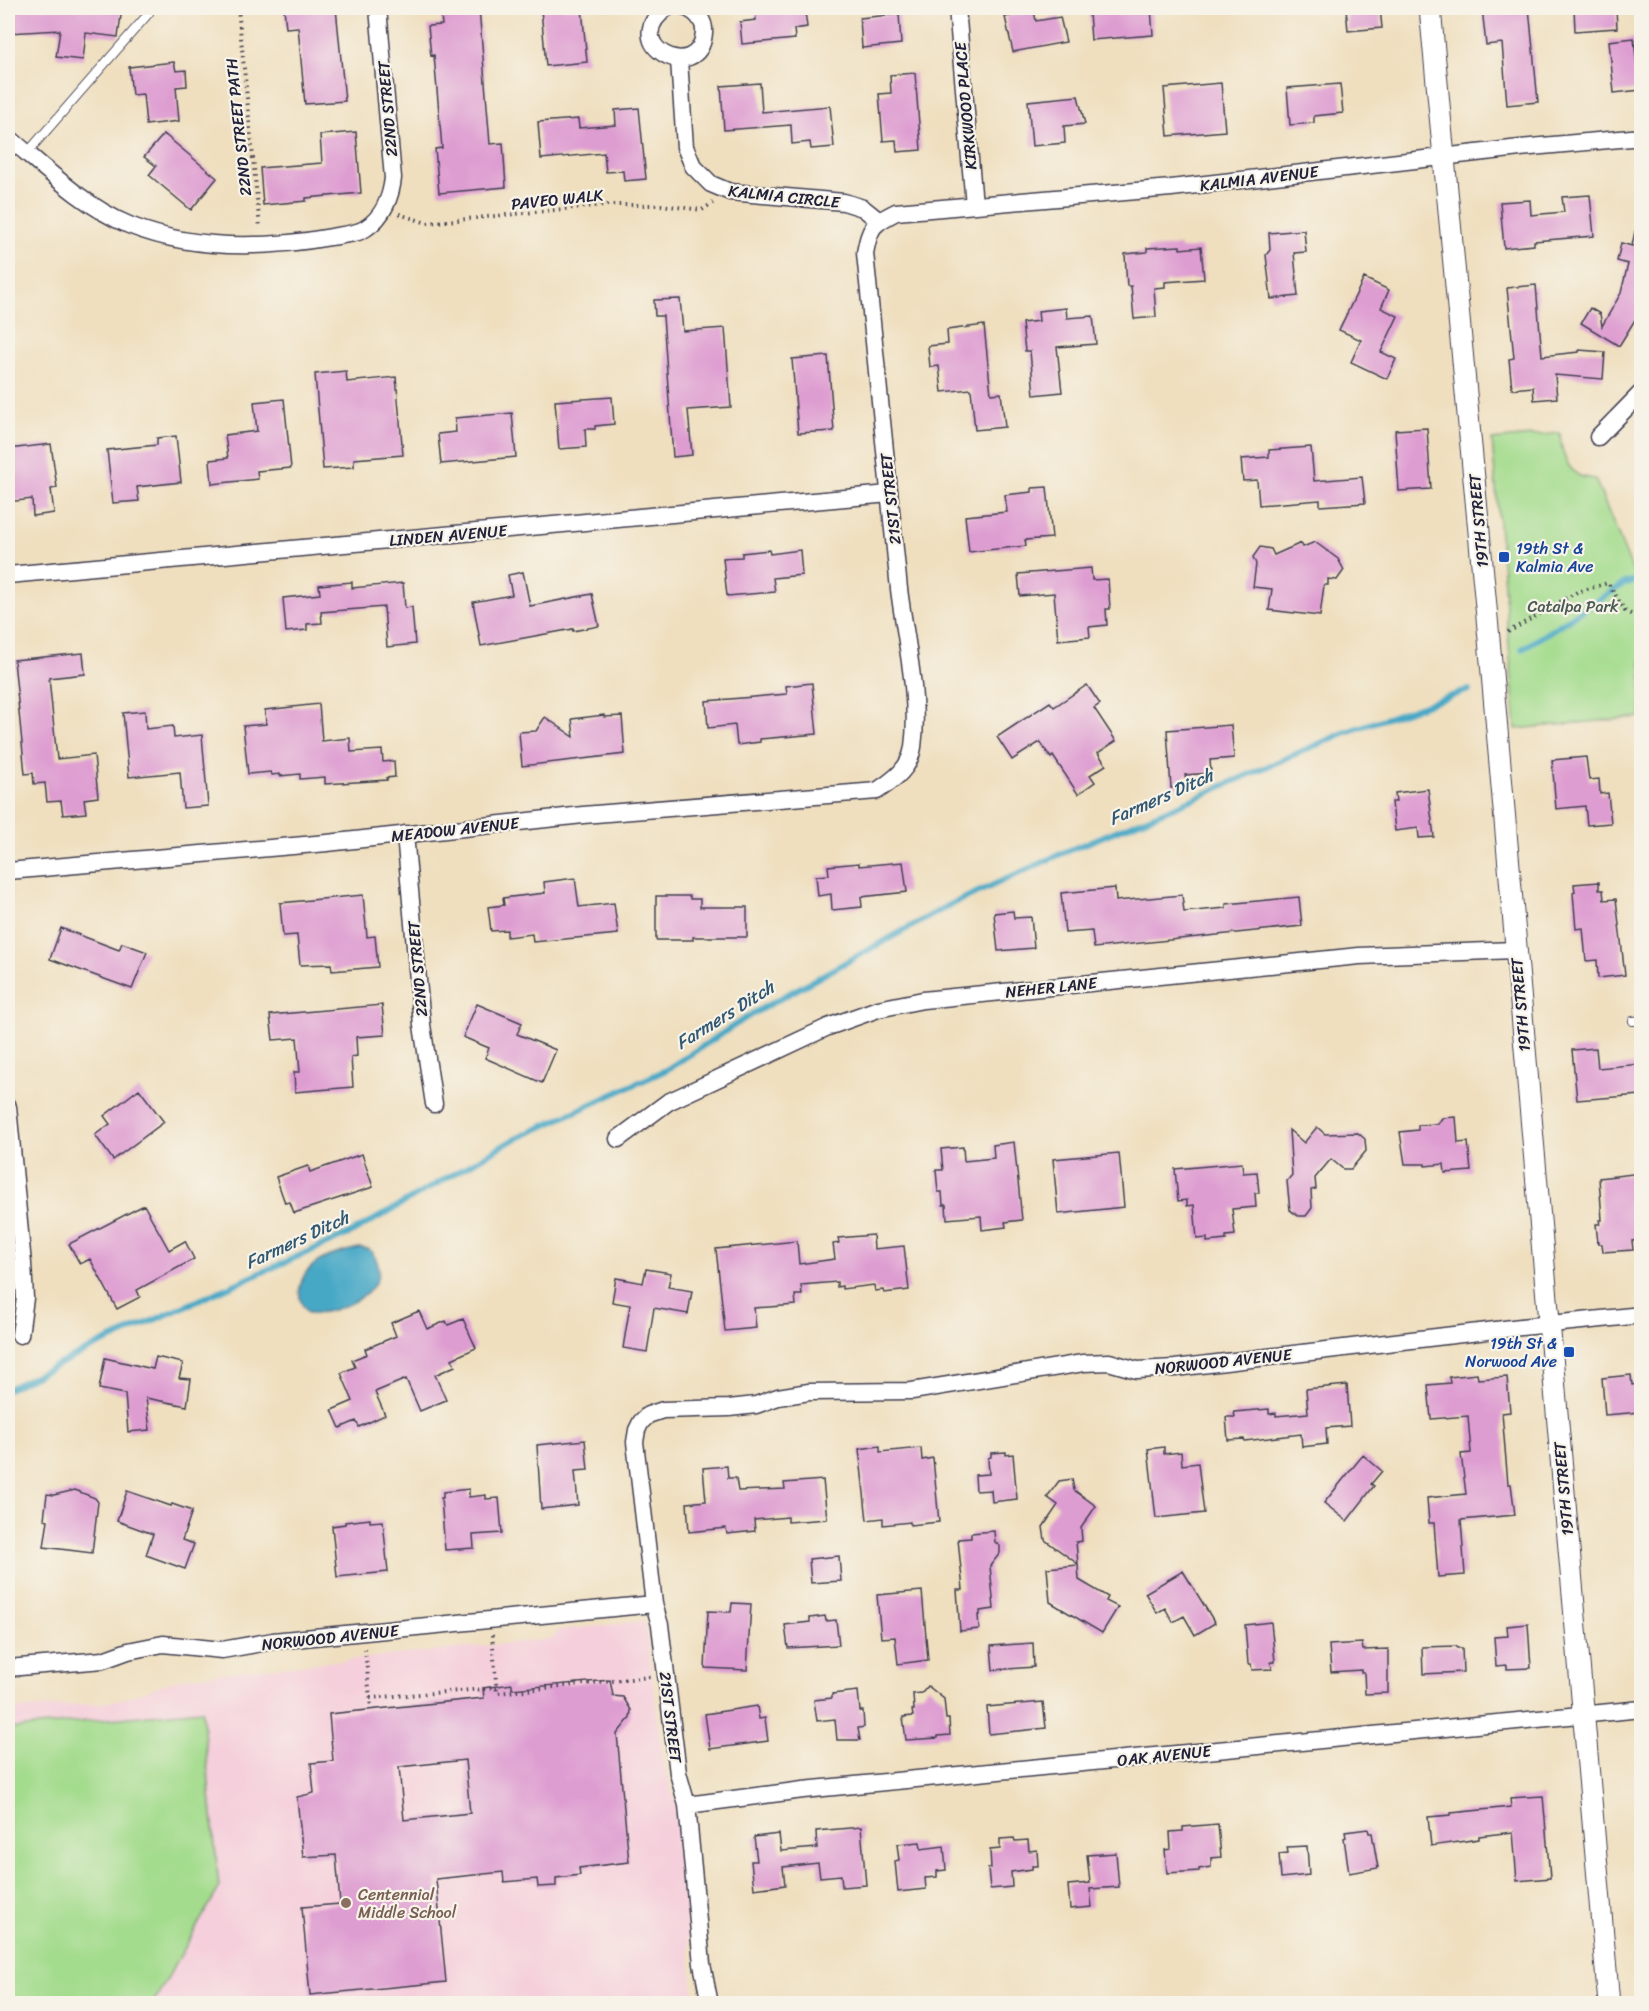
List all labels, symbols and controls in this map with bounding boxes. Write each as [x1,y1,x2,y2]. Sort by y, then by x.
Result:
street label: KIRKWOOD PLACE [945,40,986,171]
street label: 22ND STREET PATH [217,56,260,197]
street label: 22ND STREET [369,59,406,158]
street label: KALMIA AVENUE [1198,157,1321,200]
street label: KALMIA CIRCLE [727,176,842,217]
street label: PAVEO WALK [510,180,606,219]
street label: 21ST STREET [871,451,910,546]
street label: 19TH STREET [1460,472,1497,569]
street label: LINDEN AVENUE [388,516,509,555]
place label: 19th St & Kalmia Ave [1516,534,1593,581]
marker: 19th St & Kalmia Ave [1497,550,1511,564]
park label: Catalpa Park [1527,592,1619,621]
water label: Farmers Ditch [1103,759,1220,834]
street label: MEADOW AVENUE [390,808,522,851]
street label: 22ND STREET [399,919,436,1018]
street label: 19TH STREET [1502,956,1539,1053]
street label: NEHER LANE [1004,968,1099,1007]
water label: Farmers Ditch [669,971,782,1058]
water label: Farmers Ditch [240,1201,356,1278]
place label: 19th St & Norwood Ave [1465,1329,1557,1376]
street label: NORWOOD AVENUE [1153,1340,1294,1383]
marker: 19th St & Norwood Ave [1562,1345,1576,1359]
street label: 19TH STREET [1545,1440,1582,1537]
street label: NORWOOD AVENUE [260,1616,401,1659]
street label: 21ST STREET [651,1670,691,1765]
street label: OAK AVENUE [1116,1736,1213,1775]
place label: Centennial Middle School [358,1880,457,1927]
marker: Centennial Middle School [339,1896,353,1910]

